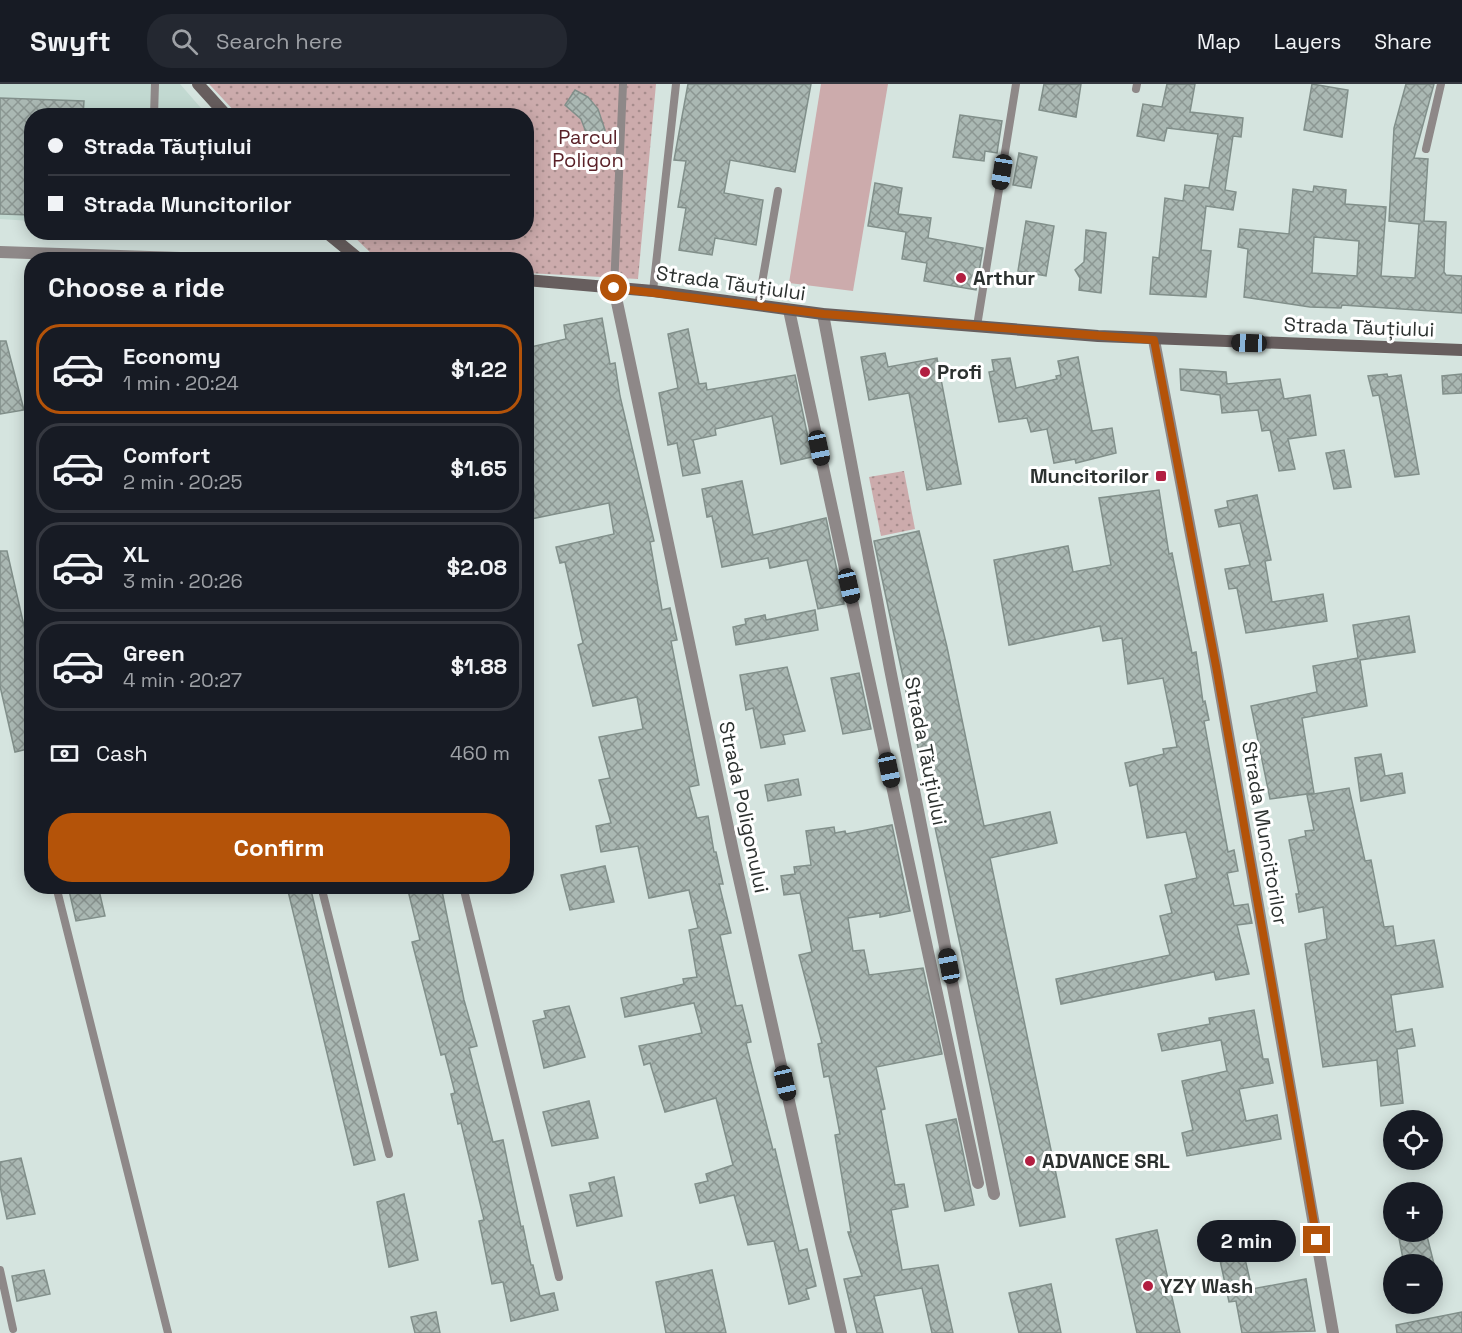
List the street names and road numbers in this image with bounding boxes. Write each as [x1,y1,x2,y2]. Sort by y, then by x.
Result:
street label: Strada Tăuțiului [655,260,807,306]
street label: Strada Tăuțiului [1283,311,1435,343]
street label: Strada Tăuțiului [899,675,953,827]
street label: Strada Poligonului [713,719,775,895]
street label: Strada Muncitorilor [1236,739,1294,927]

